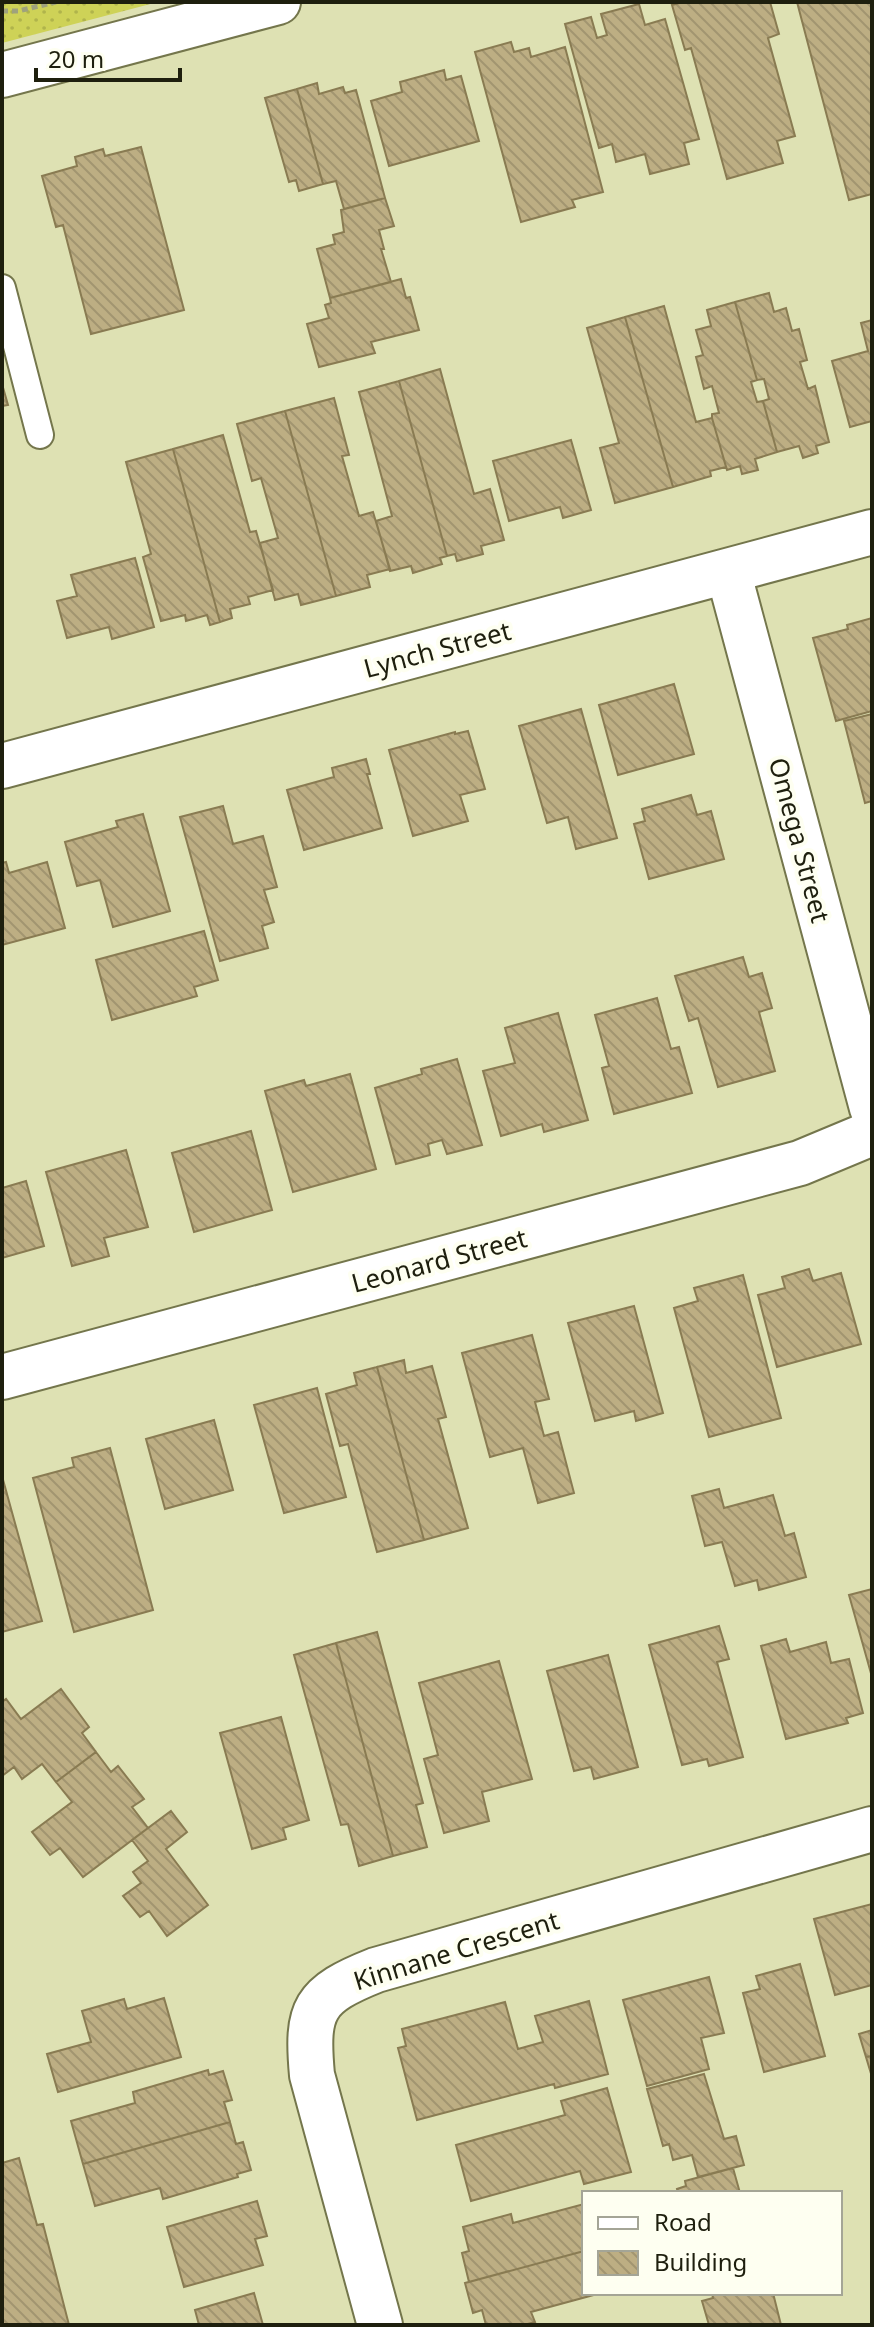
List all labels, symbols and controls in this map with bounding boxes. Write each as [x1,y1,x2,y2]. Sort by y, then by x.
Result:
scale bar [36,32,180,82]
text: 20 m [48,42,104,75]
street label: Lynch Street [359,612,515,686]
street label: Omega Street [761,754,839,926]
street label: Leonard Street [347,1219,531,1301]
street label: Kinnane Crescent [349,1902,563,1998]
legend [582,2191,842,2295]
text: Road [654,2205,712,2238]
text: Building [654,2245,747,2278]

